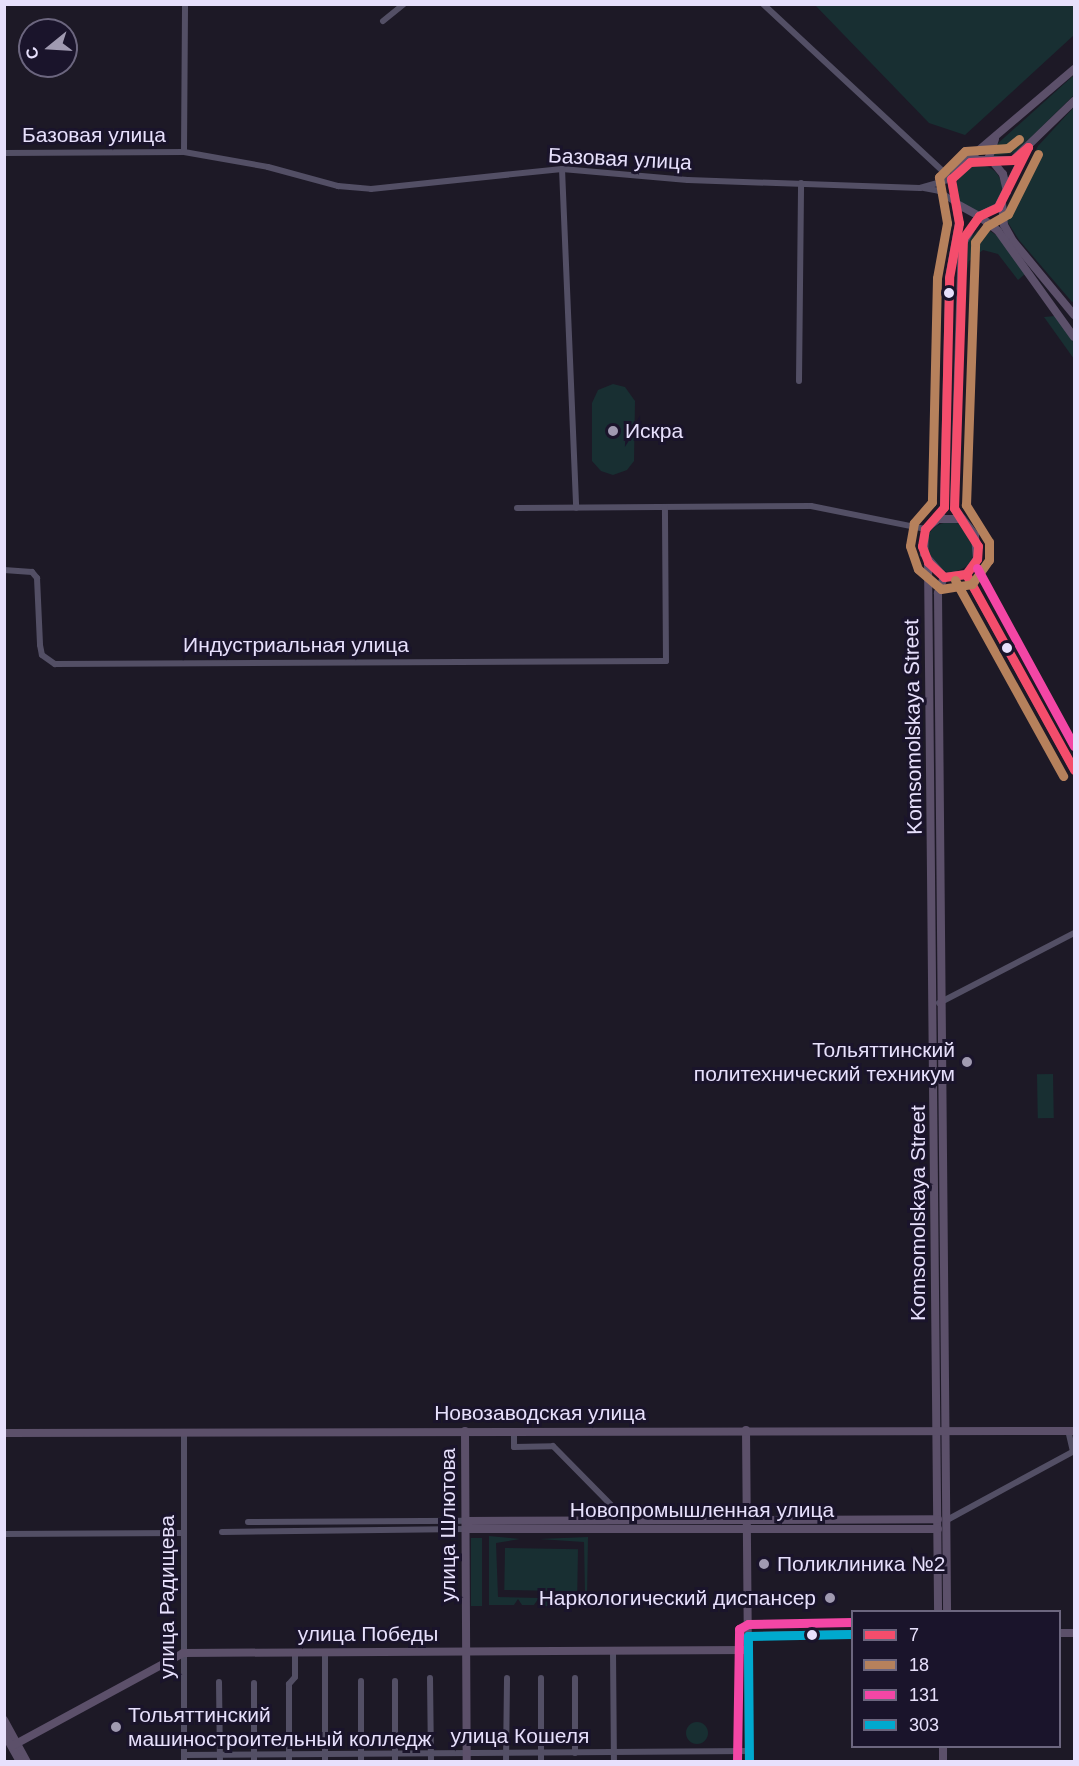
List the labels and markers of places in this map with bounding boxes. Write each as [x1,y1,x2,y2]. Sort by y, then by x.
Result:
unlabelled marker [943,287,955,299]
place label: Искра [625,418,683,444]
marker: Искра [606,424,620,438]
unlabelled marker [1001,642,1013,654]
place label: Тольяттинский политехнический техникум [694,1037,955,1087]
marker: Тольяттинский политехнический техникум [960,1055,974,1069]
place label: Поликлиника №2 [777,1551,945,1577]
marker: Поликлиника №2 [755,1555,773,1573]
place label: Наркологический диспансер [539,1585,816,1611]
marker: Наркологический диспансер [821,1589,839,1607]
unlabelled marker [806,1629,818,1641]
place label: Тольяттинский машиностроительный колледж [128,1702,432,1752]
marker: Тольяттинский машиностроительный колледж [109,1720,123,1734]

